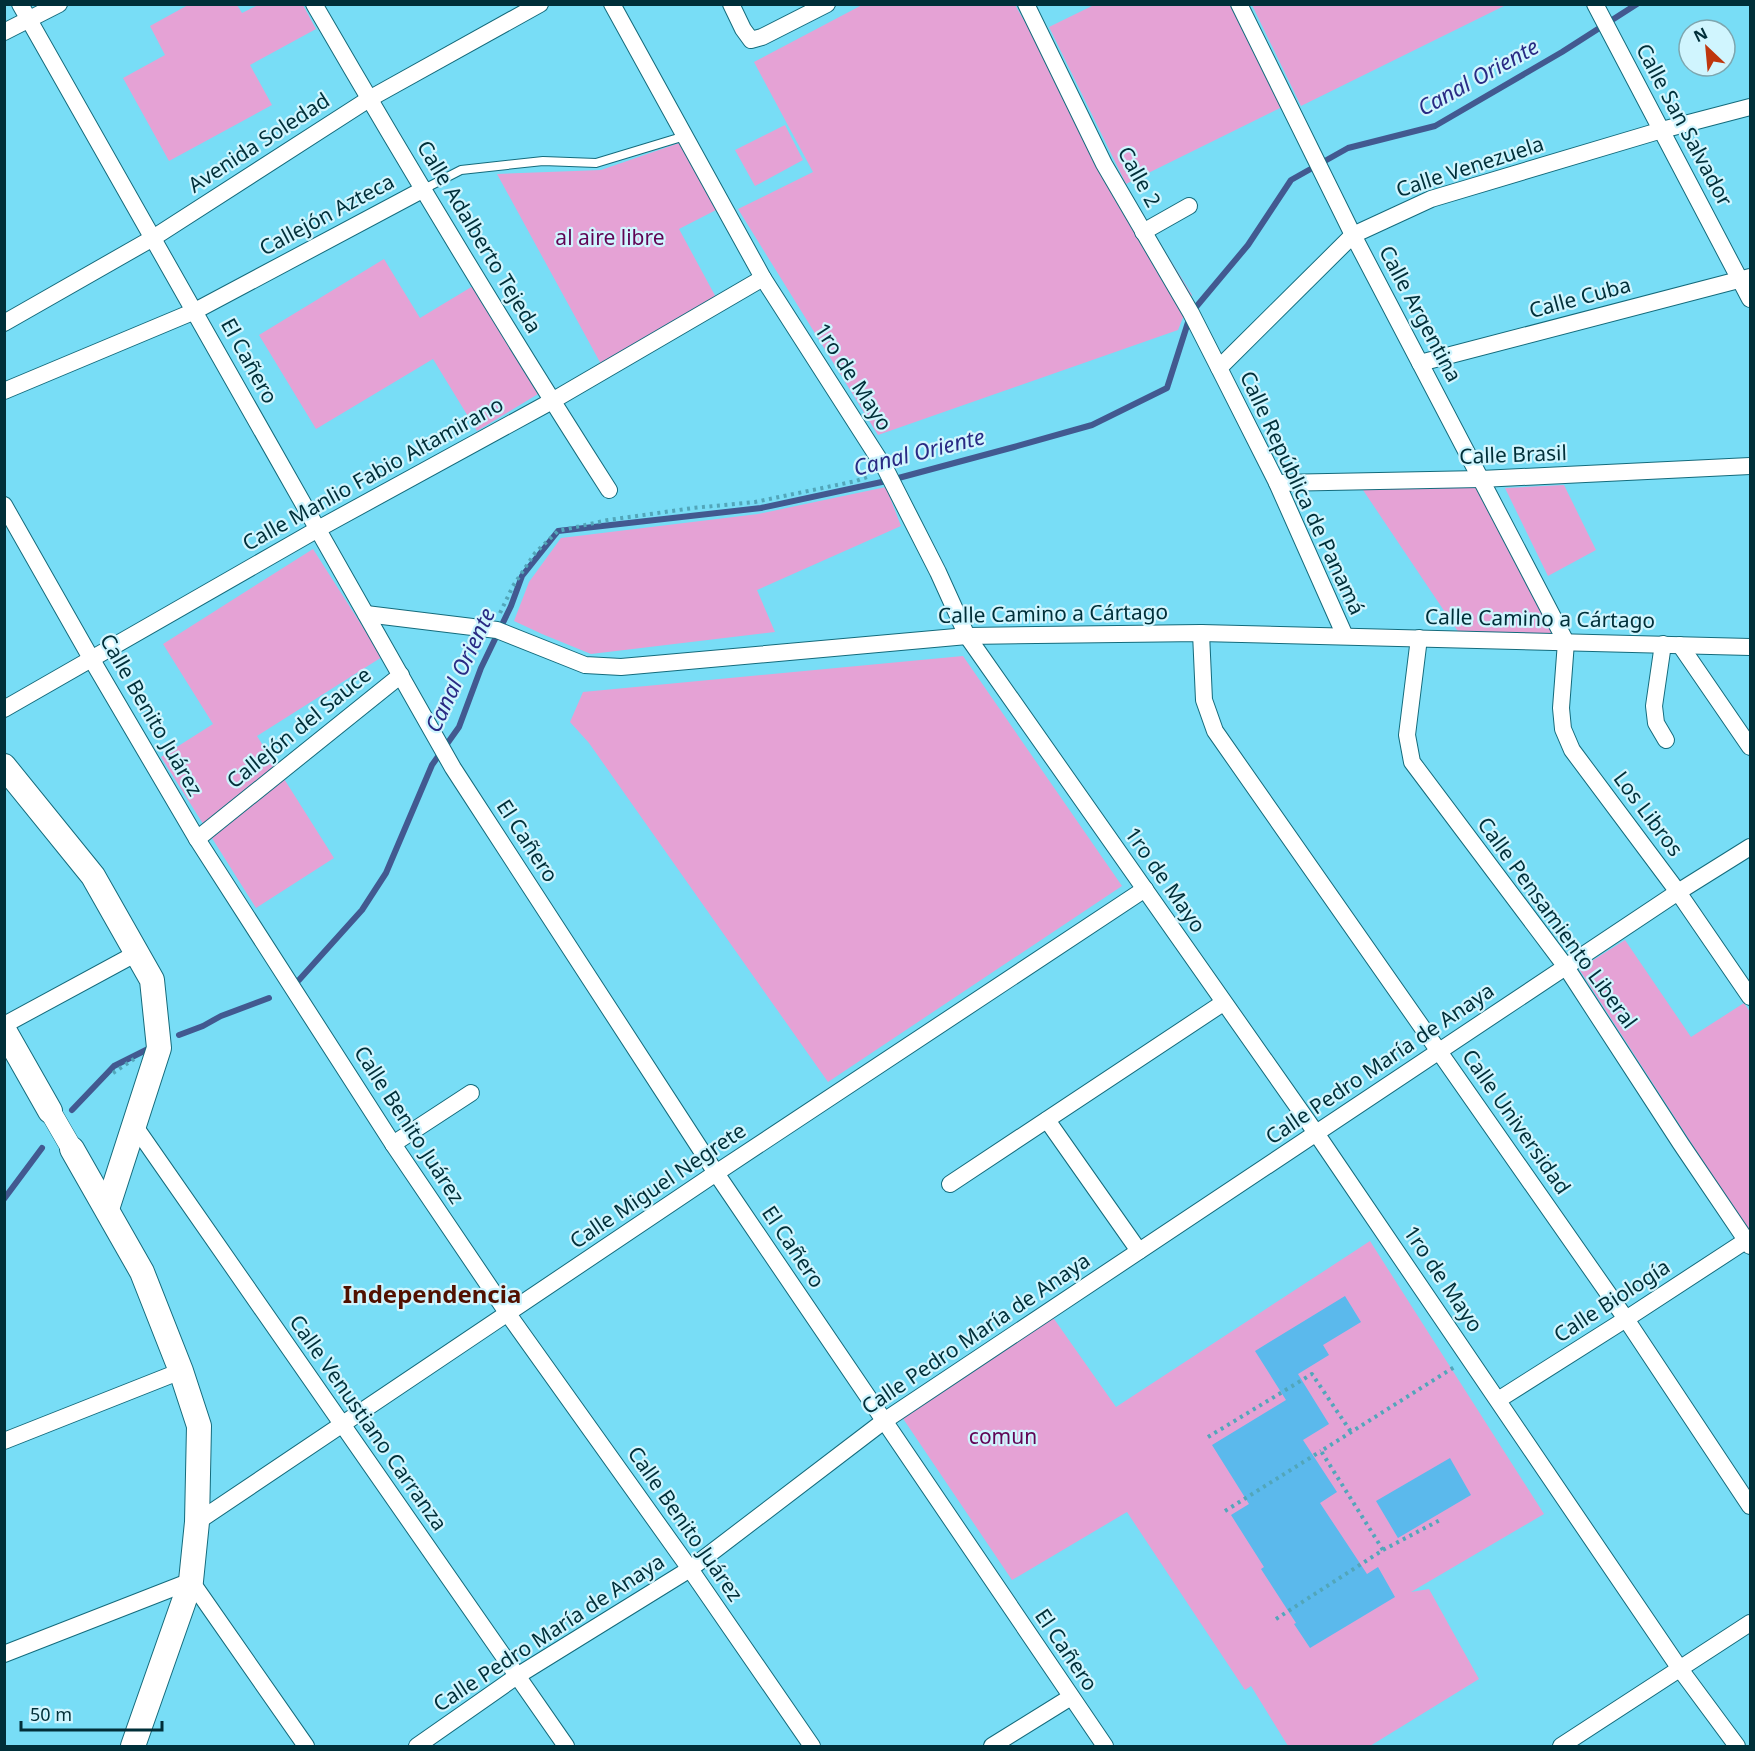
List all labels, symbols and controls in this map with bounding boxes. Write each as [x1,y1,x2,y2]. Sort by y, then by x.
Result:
north arrow [1677,18,1737,78]
text: N [1690,22,1711,47]
water label: Canal Oriente [1411,30,1544,122]
street label: Calle San Salvador [1630,38,1740,211]
street label: Avenida Soledad [182,86,335,198]
street label: Calle Venezuela [1392,129,1547,203]
street label: Calle Adalberto Tejeda [411,135,548,338]
street label: Calle 2 [1112,141,1168,212]
street label: Callejón Azteca [254,167,399,261]
park label: al aire libre [555,223,665,251]
street label: Calle Argentina [1373,240,1469,387]
street label: Calle Cuba [1526,270,1634,324]
street label: El Cañero [215,313,285,408]
street label: 1ro de Mayo [809,317,899,436]
street label: Calle República de Panamá [1234,366,1372,619]
street label: Calle Manlio Fabio Altamirano [237,390,508,557]
water label: Canal Oriente [850,420,988,482]
street label: Calle Brasil [1459,438,1567,470]
street label: Calle Camino a Cártago [938,597,1168,629]
water label: Canal Oriente [417,602,501,737]
street label: Calle Camino a Cártago [1425,602,1655,634]
street label: Calle Benito Juárez [94,628,210,801]
street label: Callejón del Sauce [220,660,376,794]
street label: Los Libros [1608,765,1690,862]
street label: El Cañero [491,794,565,887]
street label: Calle Pensamiento Liberal [1472,811,1644,1034]
street label: 1ro de Mayo [1119,821,1213,938]
street label: Calle Pedro María de Anaya [1260,976,1499,1150]
street label: Calle Benito Juárez [348,1040,472,1209]
street label: Calle Universidad [1456,1043,1577,1200]
street label: Calle Miguel Negrete [564,1116,751,1255]
street label: El Cañero [756,1200,832,1293]
street label: 1ro de Mayo [1398,1220,1490,1337]
street label: Calle Pedro María de Anaya [856,1246,1095,1420]
street label: Calle Biología [1548,1252,1675,1348]
district label: Independencia [343,1277,521,1310]
street label: Calle Venustiano Carranza [283,1309,454,1536]
park label: comun [969,1422,1037,1450]
street label: Calle Benito Juárez [622,1440,750,1607]
street label: Calle Pedro María de Anaya [428,1547,669,1717]
street label: El Cañero [1029,1603,1105,1696]
scale bar [21,1694,162,1732]
text: 50 m [30,1702,72,1726]

